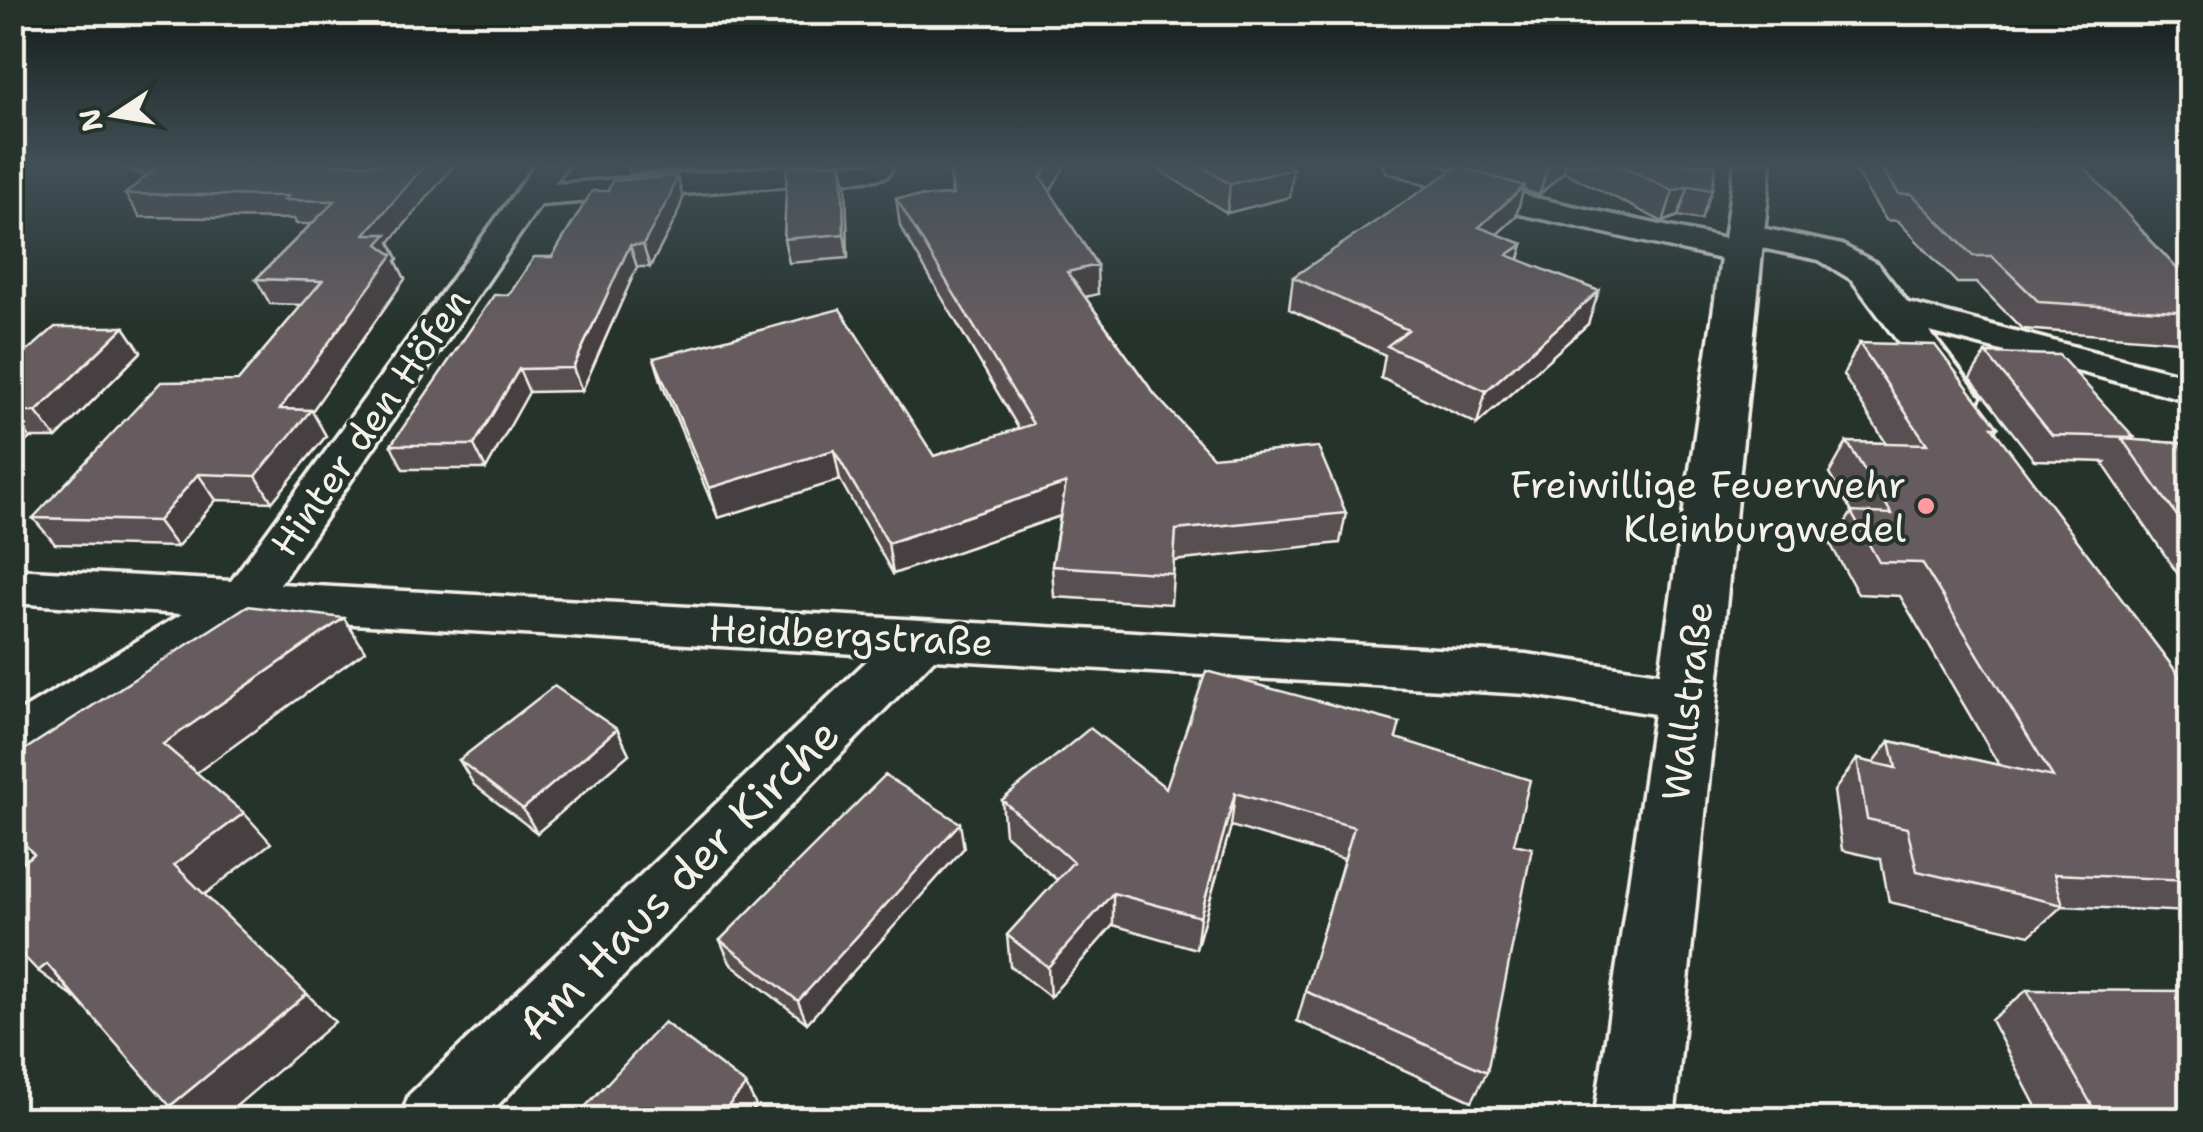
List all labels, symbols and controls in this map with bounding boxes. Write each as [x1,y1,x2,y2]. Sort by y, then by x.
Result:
north arrow [65,65,165,165]
text: N [70,105,111,135]
street label: Hinter den Höfen [258,278,482,566]
place label: Freiwillige Feuerwehr Kleinburgwedel [1510,459,1907,554]
marker: Freiwillige Feuerwehr Kleinburgwedel [1915,495,1937,517]
street label: Wallstraße [1649,598,1725,804]
street label: Heidbergstraße [708,602,994,668]
street label: Am Haus der Kirche [504,705,852,1053]

